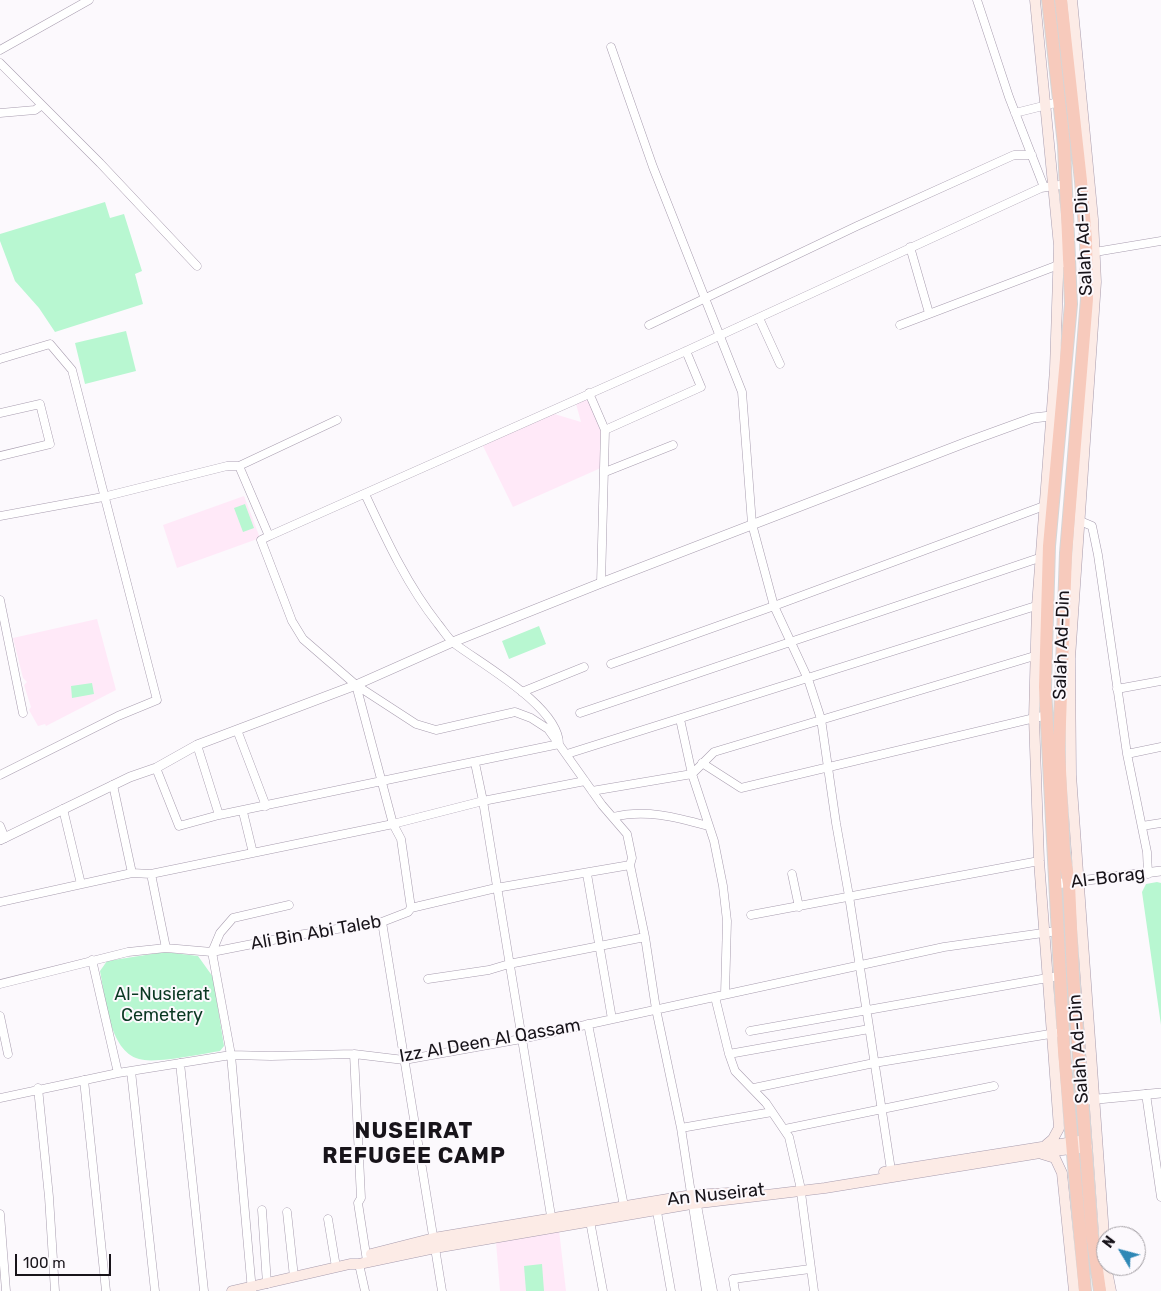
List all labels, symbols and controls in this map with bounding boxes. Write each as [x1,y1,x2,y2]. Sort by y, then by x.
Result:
street label: Salah Ad-Din [1070,186,1098,296]
street label: Salah Ad-Din [1049,590,1075,700]
street label: Al-Borag [1070,863,1146,893]
street label: Ali Bin Abi Taleb [249,911,383,955]
park label: Al-Nusierat Cemetery [114,984,210,1026]
street label: Salah Ad-Din [1064,994,1094,1104]
street label: Izz Al Deen Al Qassam [398,1014,582,1068]
district label: NUSEIRAT REFUGEE CAMP [321,1119,507,1170]
street label: An Nuseirat [666,1179,766,1211]
north arrow [1096,1226,1146,1276]
text: N [1100,1233,1119,1251]
scale bar [18,1244,114,1276]
text: 100 m [23,1254,65,1272]

